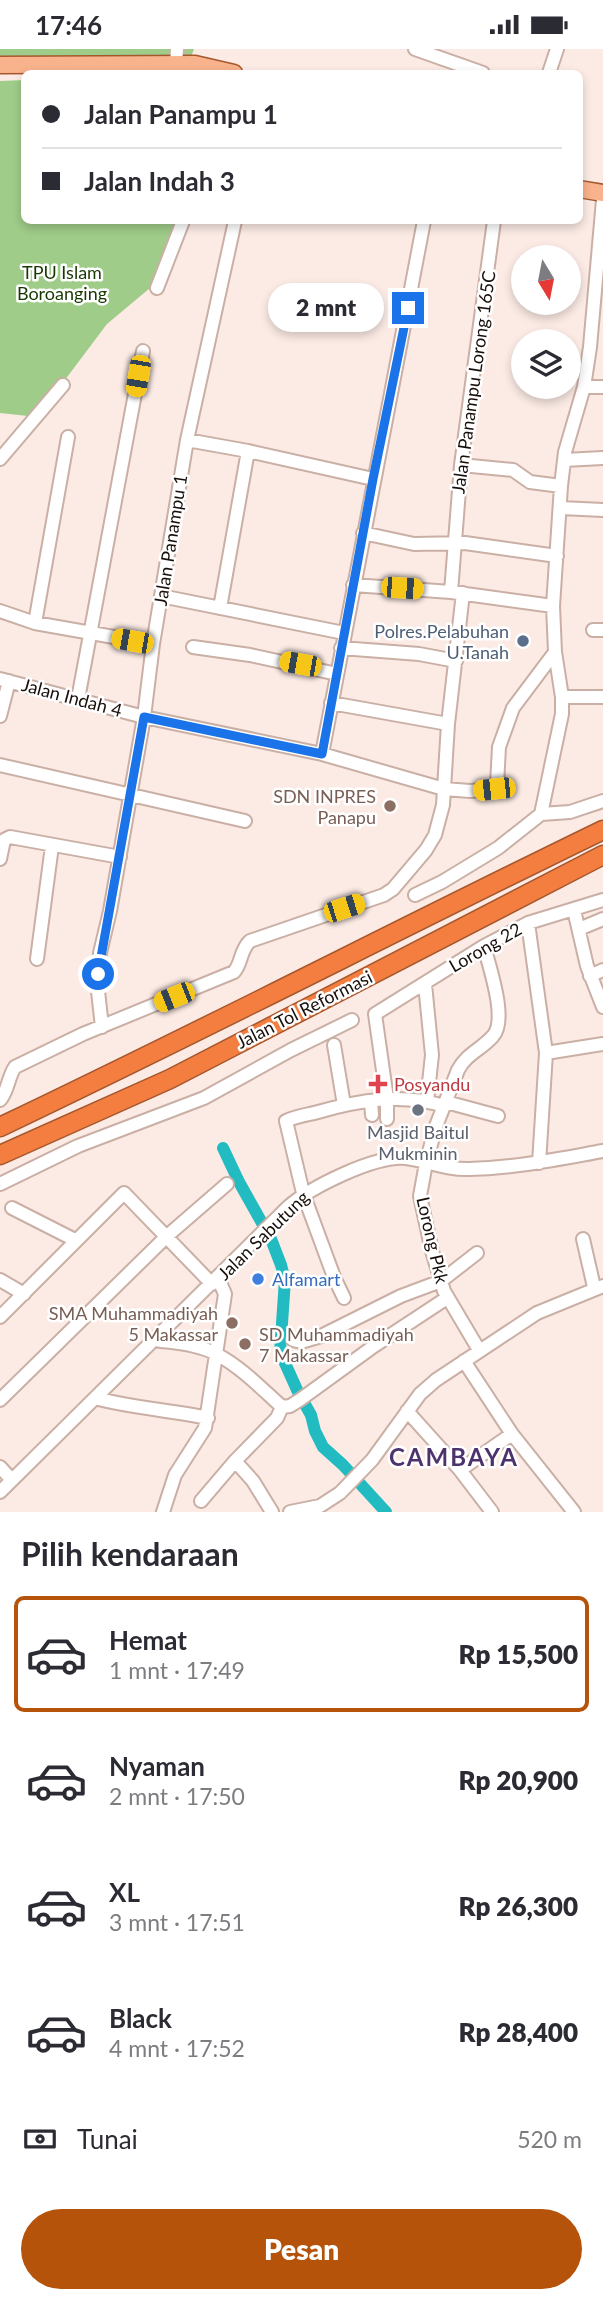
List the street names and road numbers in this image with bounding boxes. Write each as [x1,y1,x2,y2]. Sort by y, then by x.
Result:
street label: Jalan Panampu Lorong 165C [446,269,500,495]
street label: Jalan Panampu 1 [149,473,191,607]
street label: Jalan Indah 4 [19,673,125,721]
street label: Lorong 22 [445,917,525,977]
street label: Jalan Tol Reformasi [232,965,376,1053]
street label: Jalan Sabutung [213,1186,313,1284]
street label: Lorong Pkk [412,1195,454,1286]

